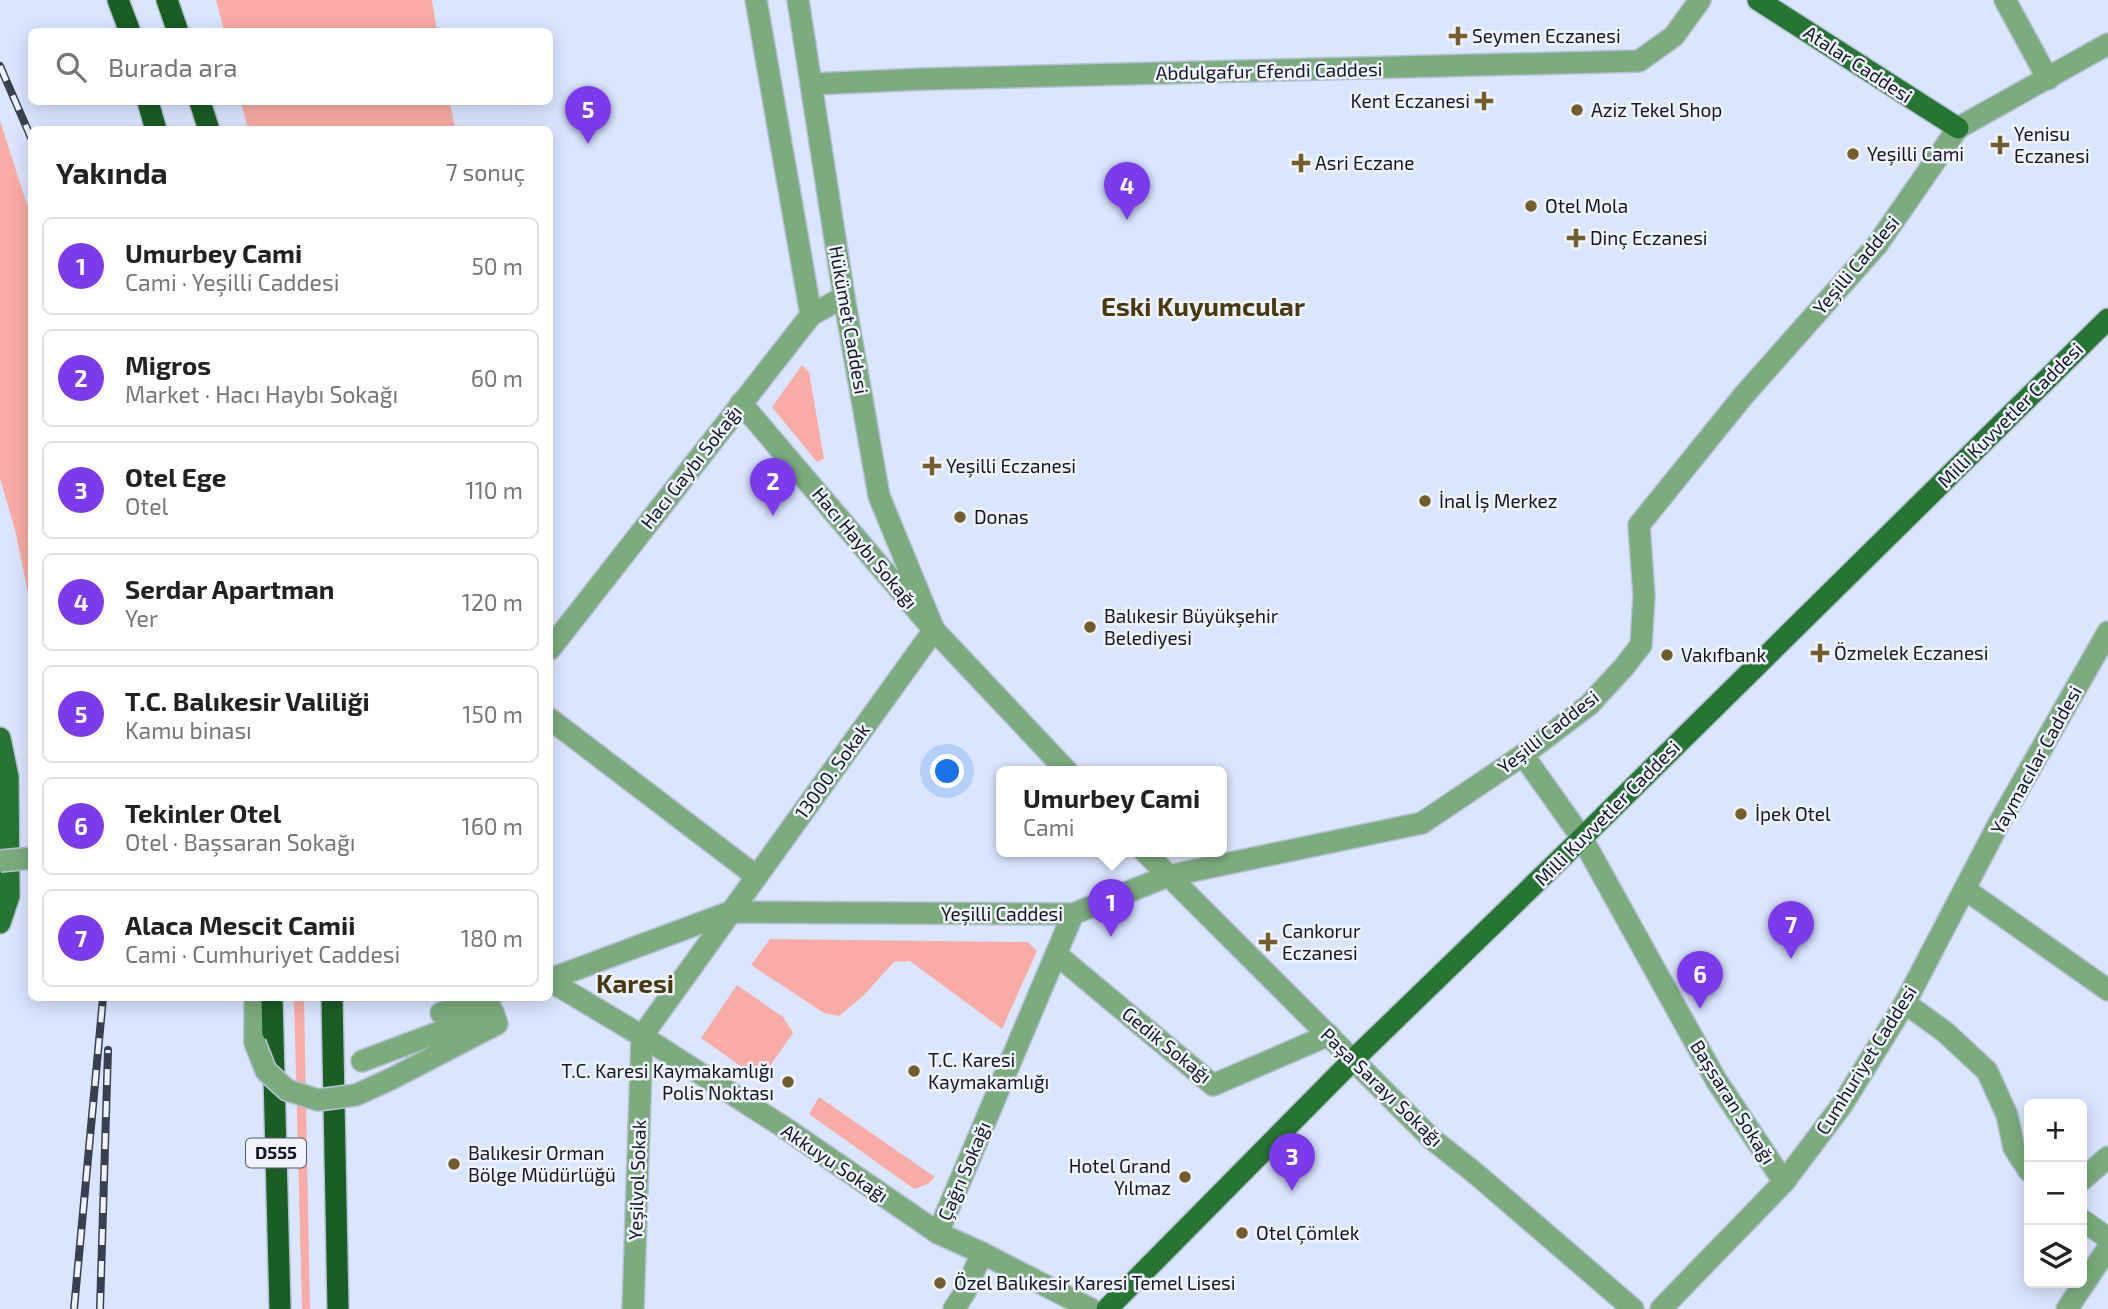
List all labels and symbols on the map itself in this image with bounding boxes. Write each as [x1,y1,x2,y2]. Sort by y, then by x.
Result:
street label: Atalar Caddesi [1800,20,1917,107]
place label: Seymen Eczanesi [1472,24,1621,47]
marker: Seymen Eczanesi [1450,28,1466,44]
street label: Abdulgafur Efendi Caddesi [1155,57,1383,84]
pin: 5 [565,86,611,144]
place label: Kent Eczanesi [1351,89,1470,112]
marker: Kent Eczanesi [1476,93,1492,109]
place label: Aziz Tekel Shop [1591,98,1722,121]
marker: Aziz Tekel Shop [1569,102,1585,118]
place label: Yenisu Eczanesi [2014,122,2090,167]
marker: Yenisu Eczanesi [1992,137,2008,153]
place label: Yeşilli Cami [1867,142,1964,166]
marker: Yeşilli Cami [1845,146,1861,162]
place label: Asri Eczane [1315,151,1414,174]
marker: Asri Eczane [1293,155,1309,171]
pin: 4 [1104,162,1150,220]
place label: Otel Mola [1545,194,1628,217]
marker: Otel Mola [1523,198,1539,214]
street label: Yeşilli Caddesi [1808,211,1904,319]
place label: Dinç Eczanesi [1590,226,1708,250]
marker: Dinç Eczanesi [1568,230,1584,246]
street label: Hükümet Caddesi [825,244,874,396]
district label: Eski Kuyumcular [1101,290,1305,322]
street label: Milli Kuvvetler Caddesi [1932,337,2087,492]
street label: Hacı Gaybı Sokağı [635,400,746,533]
place label: Yeşilli Eczanesi [946,454,1076,478]
pin: 2 [750,458,796,516]
marker: Yeşilli Eczanesi [924,458,940,474]
street label: Hacı Haybı Sokağı [808,482,923,613]
place label: İnal İş Merkez [1439,489,1557,513]
marker: İnal İş Merkez [1417,493,1433,509]
place label: Donas [974,505,1029,528]
marker: Donas [952,509,968,525]
place label: Balıkesir Büyükşehir Belediyesi [1104,604,1279,649]
marker: Balıkesir Büyükşehir Belediyesi [1082,619,1098,635]
place label: Özmelek Eczanesi [1834,641,1988,664]
place label: Vakıfbank [1681,643,1766,666]
marker: Özmelek Eczanesi [1812,645,1828,661]
marker: Vakıfbank [1659,647,1675,663]
street label: Yaymacılar Caddesi [1985,681,2086,838]
street label: Yeşilli Caddesi [1493,685,1603,779]
street label: 13000. Sokak [789,718,874,823]
street label: Milli Kuvvetler Caddesi [1529,735,1684,890]
your location [930,754,964,788]
place label: İpek Otel [1755,802,1831,825]
marker: İpek Otel [1733,806,1749,822]
pin: 1 [1088,879,1134,937]
pin: 7 [1768,901,1814,959]
street label: Yeşilli Caddesi [941,902,1063,926]
place label: Cankorur Eczanesi [1282,919,1361,964]
marker: Cankorur Eczanesi [1260,934,1276,950]
pin: 6 [1677,951,1723,1009]
district label: Karesi [596,967,674,998]
street label: Cumhuriyet Caddesi [1810,981,1921,1139]
street label: Gedik Sokağı [1118,1002,1217,1088]
street label: Paşa Sarayı Sokağı [1316,1022,1448,1152]
street label: Başsaran Sokağı [1685,1035,1781,1169]
place label: T.C. Karesi Kaymakamlığı [928,1048,1049,1093]
place label: T.C. Karesi Kaymakamlığı Polis Noktası [561,1059,774,1104]
marker: T.C. Karesi Kaymakamlığı [906,1063,922,1079]
marker: T.C. Karesi Kaymakamlığı Polis Noktası [780,1074,796,1090]
street label: Akkuyu Sokağı [777,1118,893,1207]
street label: Çağrı Sokağı [932,1118,996,1224]
street label: Yeşilyol Sokak [623,1119,651,1241]
pin: 3 [1269,1133,1315,1191]
road number: D555 [246,1138,306,1168]
place label: Balıkesir Orman Bölge Müdürlüğü [468,1141,616,1186]
place label: Hotel Grand Yılmaz [1069,1154,1171,1199]
marker: Balıkesir Orman Bölge Müdürlüğü [446,1156,462,1172]
marker: Hotel Grand Yılmaz [1177,1169,1193,1185]
place label: Otel Çömlek [1256,1221,1360,1245]
marker: Otel Çömlek [1234,1225,1250,1241]
place label: Özel Balıkesir Karesi Temel Lisesi [954,1271,1236,1294]
marker: Özel Balıkesir Karesi Temel Lisesi [932,1275,948,1291]

